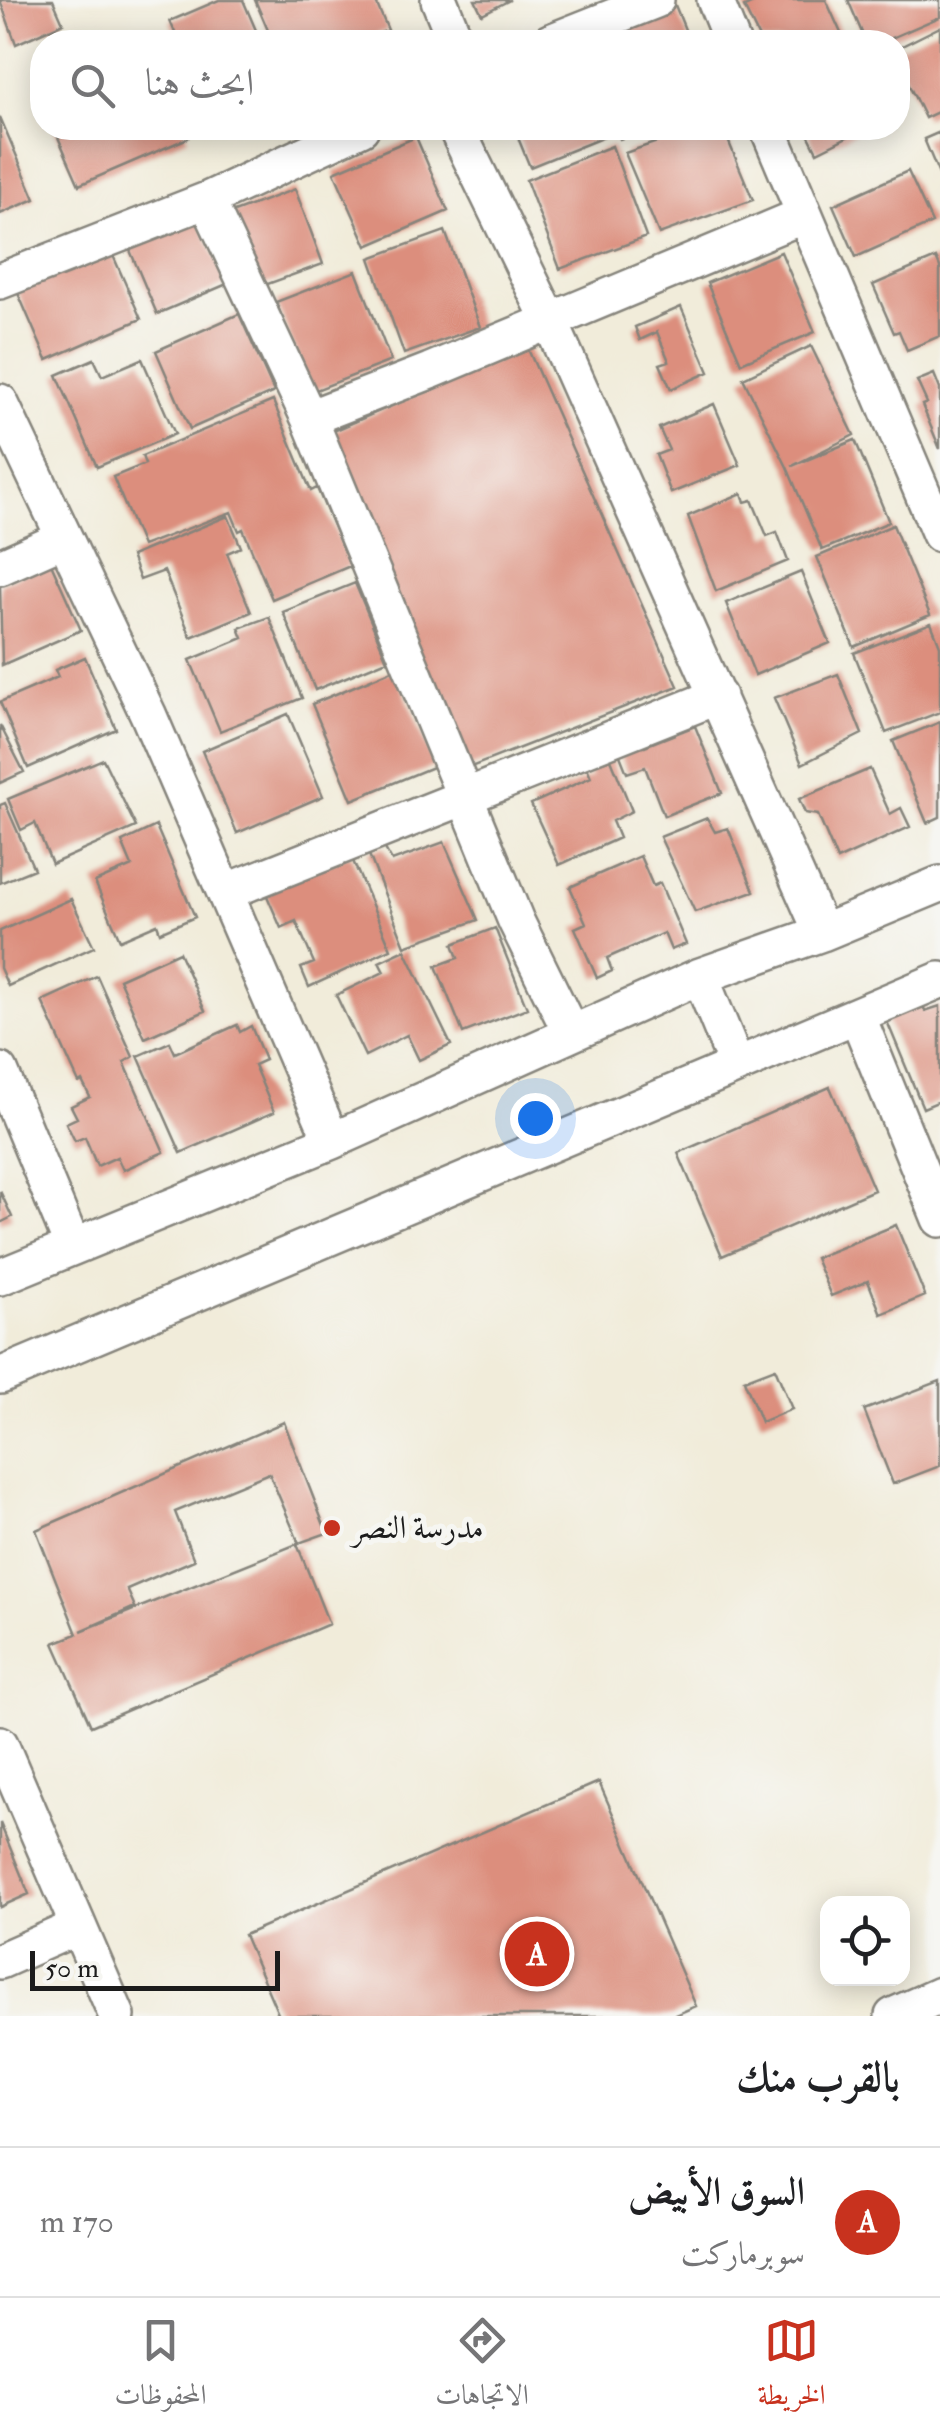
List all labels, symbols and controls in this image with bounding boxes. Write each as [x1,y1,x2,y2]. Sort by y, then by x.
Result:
search box [30,30,910,140]
icon: search [65,58,120,113]
text: ابحث هنا [145,59,254,107]
your location [510,1093,561,1144]
place label: مدرسة النصر [349,1508,484,1548]
marker: مدرسة النصر [321,1517,343,1539]
map controls [820,1896,910,1986]
button: locate [820,1896,910,1986]
pin: A [504,1916,570,1992]
scale bar [30,1946,280,1990]
text: 50 m [45,1951,99,1986]
text: بالقرب منك [736,2052,900,2104]
text: السوق الأبيض [628,2168,805,2216]
text: 170 m [40,2202,114,2242]
text: A [857,2202,878,2242]
text: سوبرماركت [681,2234,805,2274]
tab: المحفوظات [114,2313,207,2422]
tab: الاتجاهات [435,2313,529,2422]
tab: الخريطة [758,2313,826,2422]

